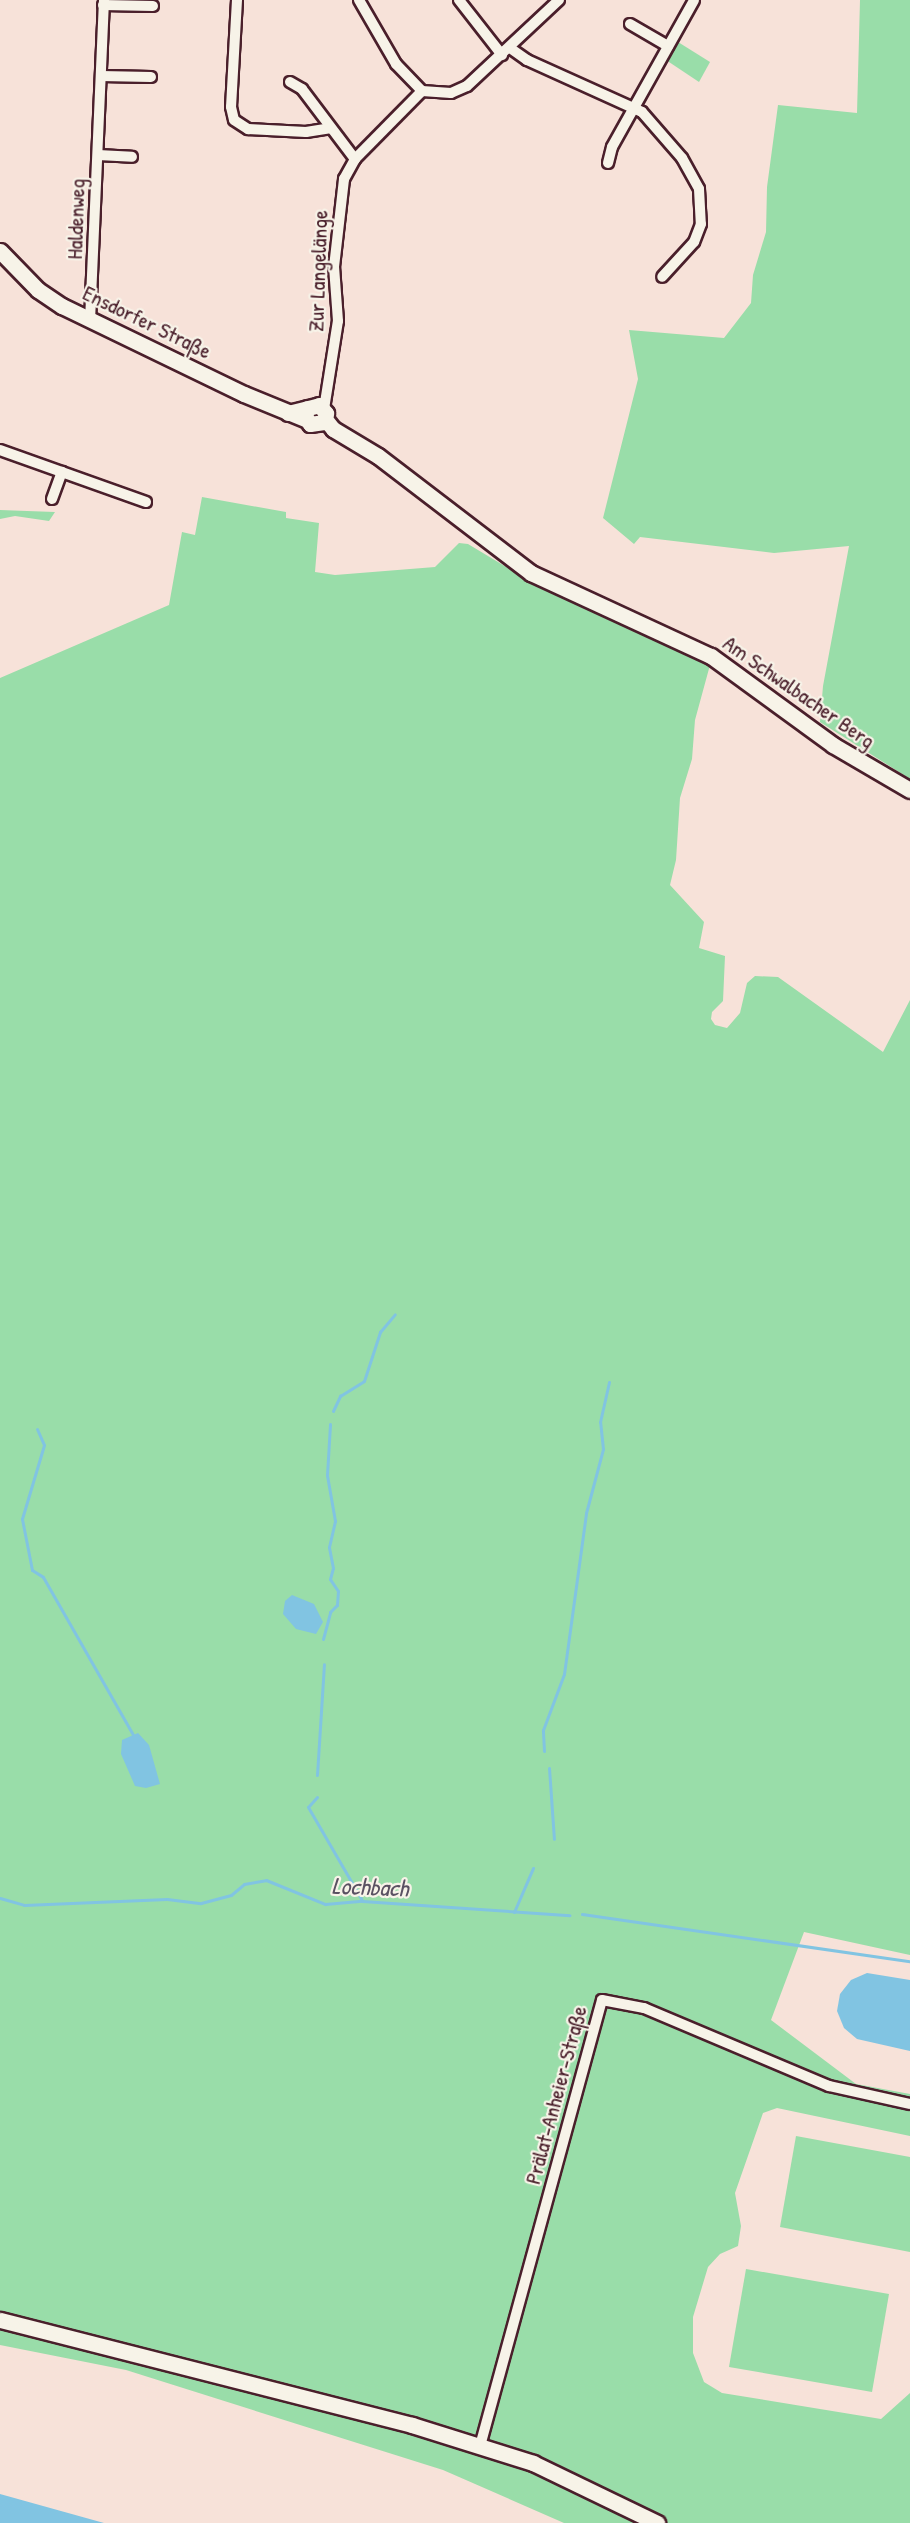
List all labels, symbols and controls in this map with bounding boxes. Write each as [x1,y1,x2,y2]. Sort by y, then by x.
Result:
street label: Haldenweg [61,178,91,260]
street label: Zur Langelänge [303,210,333,332]
street label: Ensdorfer Straße [79,280,215,364]
street label: Am Schwalbacher Berg [718,630,880,754]
water label: Lochbach [331,1871,409,1903]
street label: Prälat-Anheier-Straße [520,2003,592,2187]

